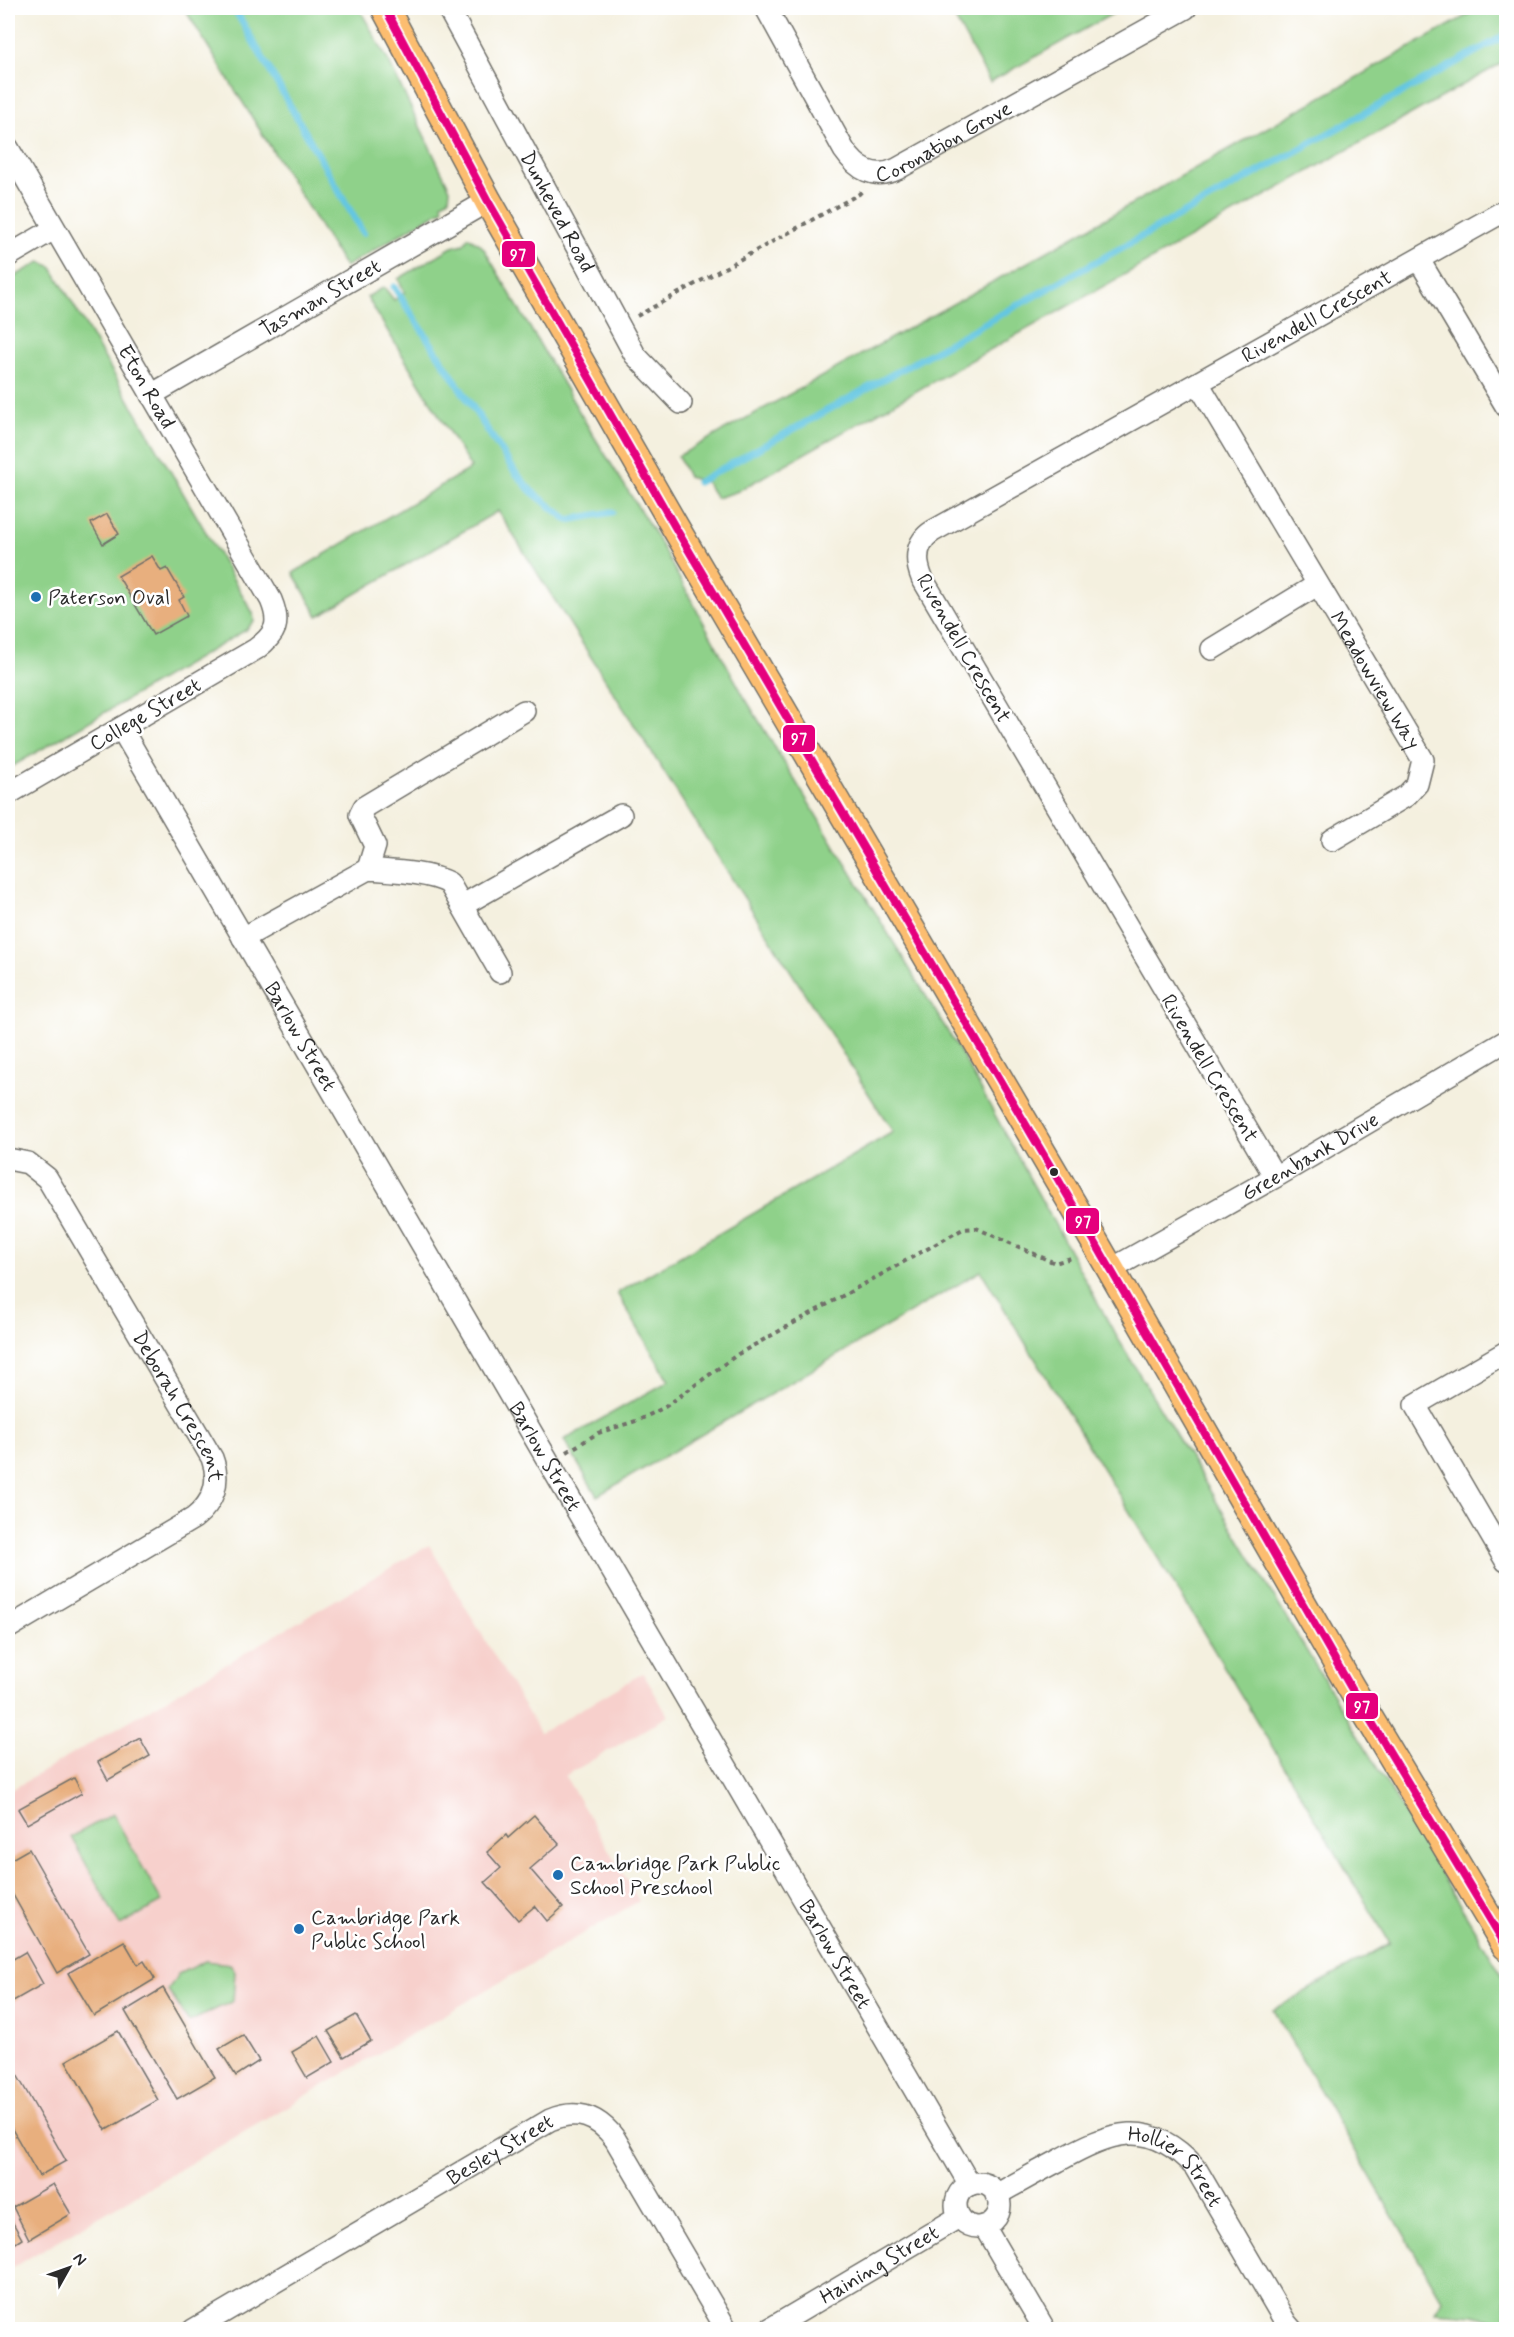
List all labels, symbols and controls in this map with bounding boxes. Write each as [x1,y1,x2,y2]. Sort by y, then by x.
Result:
street label: Coronation Grove [874,95,1017,189]
street label: Dunheved Road [513,146,601,277]
line badge: 97 [501,240,536,268]
text: 97 [510,245,526,266]
street label: Tasman Street [255,253,386,345]
street label: Rivendell Crescent [1237,264,1397,370]
street label: Eton Road [111,340,181,434]
street label: Rivendell Crescent [909,569,1017,728]
place label: Paterson Oval [48,584,170,612]
marker: Paterson Oval [29,590,43,604]
street label: Meadowview Way [1322,606,1426,755]
street label: College Street [85,672,207,758]
line badge: 97 [782,724,816,753]
text: 97 [791,729,807,750]
street label: Barlow Street [257,977,343,1097]
street label: Rivendell Crescent [1154,989,1264,1148]
street label: Greenbank Drive [1237,1106,1384,1208]
unlabelled marker [1048,1166,1060,1178]
line badge: 97 [1065,1207,1100,1235]
text: 97 [1075,1212,1091,1233]
street label: Deborah Crescent [125,1326,229,1483]
street label: Barlow Street [502,1397,588,1517]
line badge: 97 [1345,1692,1379,1720]
text: 97 [1354,1697,1370,1718]
place label: Cambridge Park Public School Preschool [570,1850,780,1902]
marker: Cambridge Park Public School Preschool [551,1868,565,1882]
street label: Barlow Street [792,1895,878,2015]
place label: Cambridge Park Public School [311,1904,460,1956]
marker: Cambridge Park Public School [292,1922,306,1936]
street label: Besley Street [442,2108,559,2193]
street label: Hollier Street [1128,2121,1228,2213]
street label: Haining Street [815,2219,944,2311]
north arrow [39,2238,99,2298]
text: N [68,2248,91,2270]

